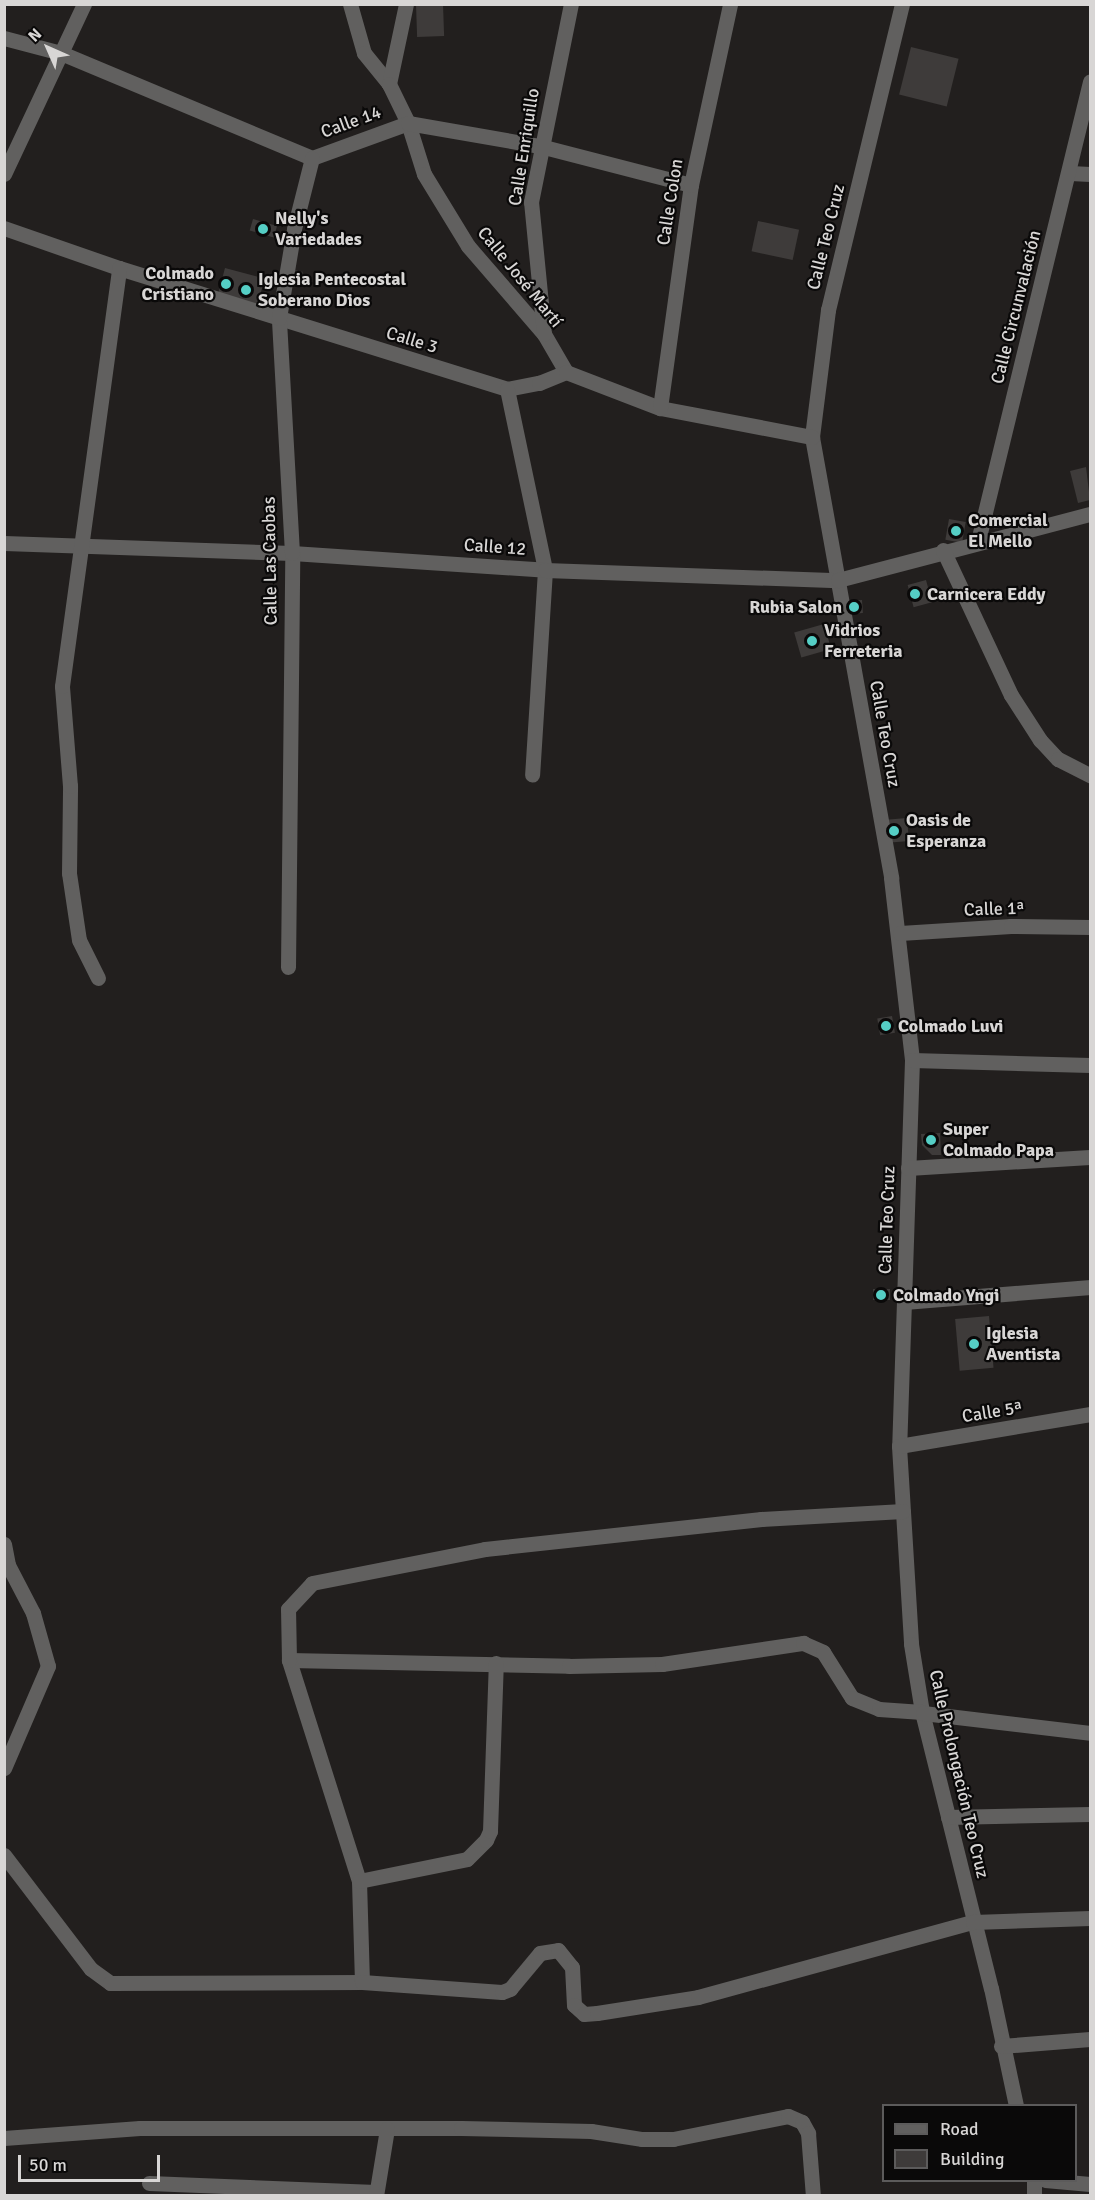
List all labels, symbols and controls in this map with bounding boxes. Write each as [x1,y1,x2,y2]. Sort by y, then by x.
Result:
north arrow [18,18,78,78]
text: N [24,24,46,46]
street label: Calle Enriquillo [504,87,544,207]
street label: Calle 14 [318,101,384,143]
street label: Calle Colon [652,157,688,247]
street label: Calle Teo Cruz [802,182,850,292]
place label: Nelly's Variedades [275,208,362,250]
marker: Nelly's Variedades [256,222,270,236]
street label: Calle José Martí [473,222,567,332]
street label: Calle Circunvalación [986,228,1046,386]
place label: Colmado Cristiano [142,263,214,306]
place label: Iglesia Pentecostal Soberano Dios [258,269,406,312]
marker: Colmado Cristiano [219,277,233,291]
marker: Iglesia Pentecostal Soberano Dios [239,283,253,297]
street label: Calle 3 [384,322,440,358]
street label: Calle Las Caobas [258,496,282,626]
place label: Comercial El Mello [968,510,1048,552]
marker: Comercial El Mello [949,524,963,538]
street label: Calle 12 [463,534,527,560]
place label: Carnicera Eddy [927,583,1046,605]
marker: Carnicera Eddy [908,587,922,601]
place label: Rubia Salon [749,596,842,618]
marker: Rubia Salon [847,600,861,614]
place label: Vidrios Ferreteria [824,620,903,662]
marker: Vidrios Ferreteria [805,634,819,648]
street label: Calle Teo Cruz [865,679,905,789]
place label: Oasis de Esperanza [906,810,986,852]
marker: Oasis de Esperanza [887,824,901,838]
street label: Calle 1ª [963,897,1025,921]
place label: Colmado Luvi [898,1015,1003,1037]
marker: Colmado Luvi [879,1019,893,1033]
place label: Super Colmado Papa [943,1119,1054,1162]
marker: Super Colmado Papa [924,1133,938,1147]
street label: Calle Teo Cruz [874,1166,900,1274]
place label: Colmado Yngi [893,1284,999,1306]
marker: Colmado Yngi [874,1288,888,1302]
place label: Iglesia Aventista [986,1323,1060,1366]
marker: Iglesia Aventista [967,1337,981,1351]
street label: Calle 5ª [960,1397,1024,1427]
street label: Calle Prolongación Teo Cruz [924,1668,994,1880]
legend [882,2104,1077,2182]
text: Road [940,2118,979,2140]
scale bar [21,2143,164,2181]
text: Building [940,2148,1004,2170]
text: 50 m [29,2154,67,2176]

